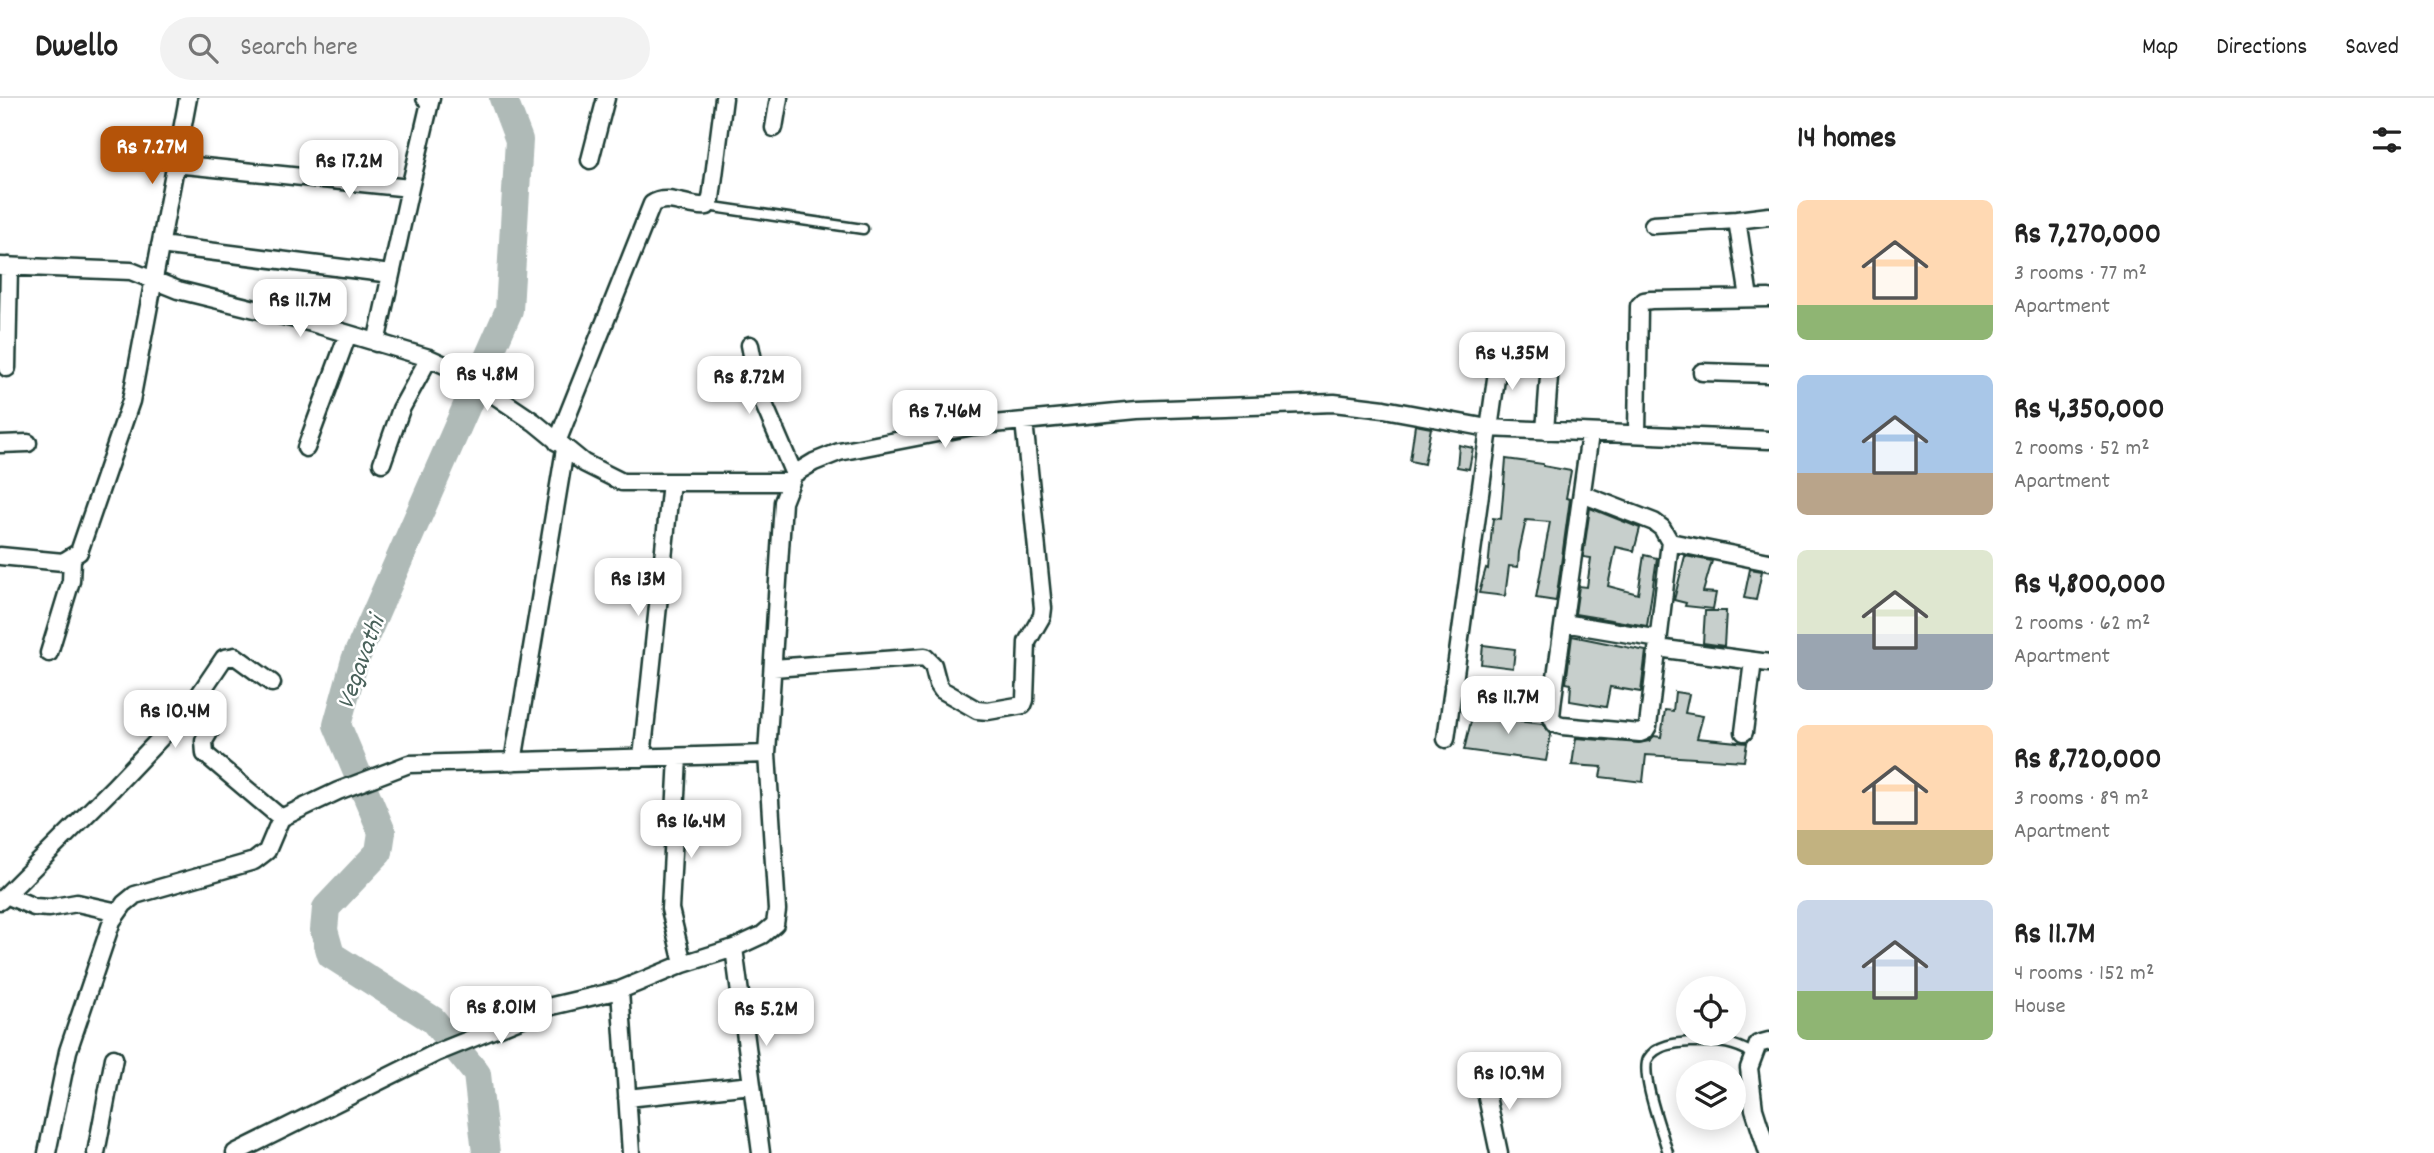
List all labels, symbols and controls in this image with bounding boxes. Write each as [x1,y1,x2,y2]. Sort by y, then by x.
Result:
search box [160,17,650,80]
text: Dwello [35,25,118,72]
icon: search [184,29,222,67]
text: Search here [240,30,358,67]
text: Map [2142,31,2178,65]
text: Directions [2216,31,2307,65]
text: Saved [2345,31,2399,65]
text: 14 homes [1797,119,1896,162]
icon: filters [2368,121,2406,159]
pin: Rs 7.27M [80,126,224,186]
text: Rs 7.27M [116,132,188,165]
pin: Rs 17.2M [277,140,421,200]
text: Rs 17.2M [315,146,383,179]
text: Rs 7,270,000 [2014,215,2161,258]
icon: home [1853,228,1937,312]
text: 3 rooms · 77 m² [2014,258,2147,291]
pin: Rs 11.7M [228,280,372,339]
text: Rs 11.7M [269,285,331,318]
text: Apartment [2014,291,2110,324]
pin: Rs 4.35M [1440,332,1584,392]
text: Rs 4.35M [1475,338,1549,371]
pin: Rs 4.8M [422,354,552,413]
pin: Rs 8.72M [677,356,821,416]
text: Rs 4.8M [456,359,518,392]
text: Rs 8.72M [713,362,785,395]
pin: Rs 7.46M [873,390,1017,450]
text: Rs 4,350,000 [2014,390,2165,433]
text: Rs 7.46M [908,396,982,429]
icon: home [1853,403,1937,487]
text: 2 rooms · 52 m² [2014,433,2150,466]
text: Apartment [2014,466,2110,499]
pin: Rs 13M [581,559,695,618]
text: Rs 13M [611,564,665,597]
text: Rs 4,800,000 [2014,565,2166,608]
icon: home [1853,578,1937,662]
water label: Vegavathi [328,607,398,715]
text: 2 rooms · 62 m² [2014,608,2150,641]
text: Apartment [2014,641,2110,674]
pin: Rs 11.7M [1436,676,1580,736]
text: Rs 11.7M [1477,682,1539,715]
pin: Rs 10.4M [103,690,247,750]
text: Rs 10.4M [140,696,210,729]
text: Rs 8,720,000 [2014,740,2162,783]
icon: home [1853,753,1937,837]
text: 3 rooms · 89 m² [2014,783,2149,816]
pin: Rs 16.4M [619,800,763,860]
text: Rs 16.4M [656,806,726,839]
text: Apartment [2014,816,2110,849]
text: Rs 11.7M [2014,915,2095,958]
icon: home [1853,928,1937,1012]
text: 4 rooms · 152 m² [2014,958,2154,991]
map controls [1676,976,1746,1130]
button: locate [1676,976,1746,1046]
pin: Rs 8.01M [429,986,573,1046]
pin: Rs 5.2M [701,988,831,1048]
text: House [2014,991,2066,1024]
text: Rs 8.01M [466,992,536,1025]
text: Rs 5.2M [734,994,798,1027]
pin: Rs 10.9M [1437,1052,1581,1112]
text: Rs 10.9M [1473,1058,1545,1091]
button: layers [1676,1060,1746,1130]

